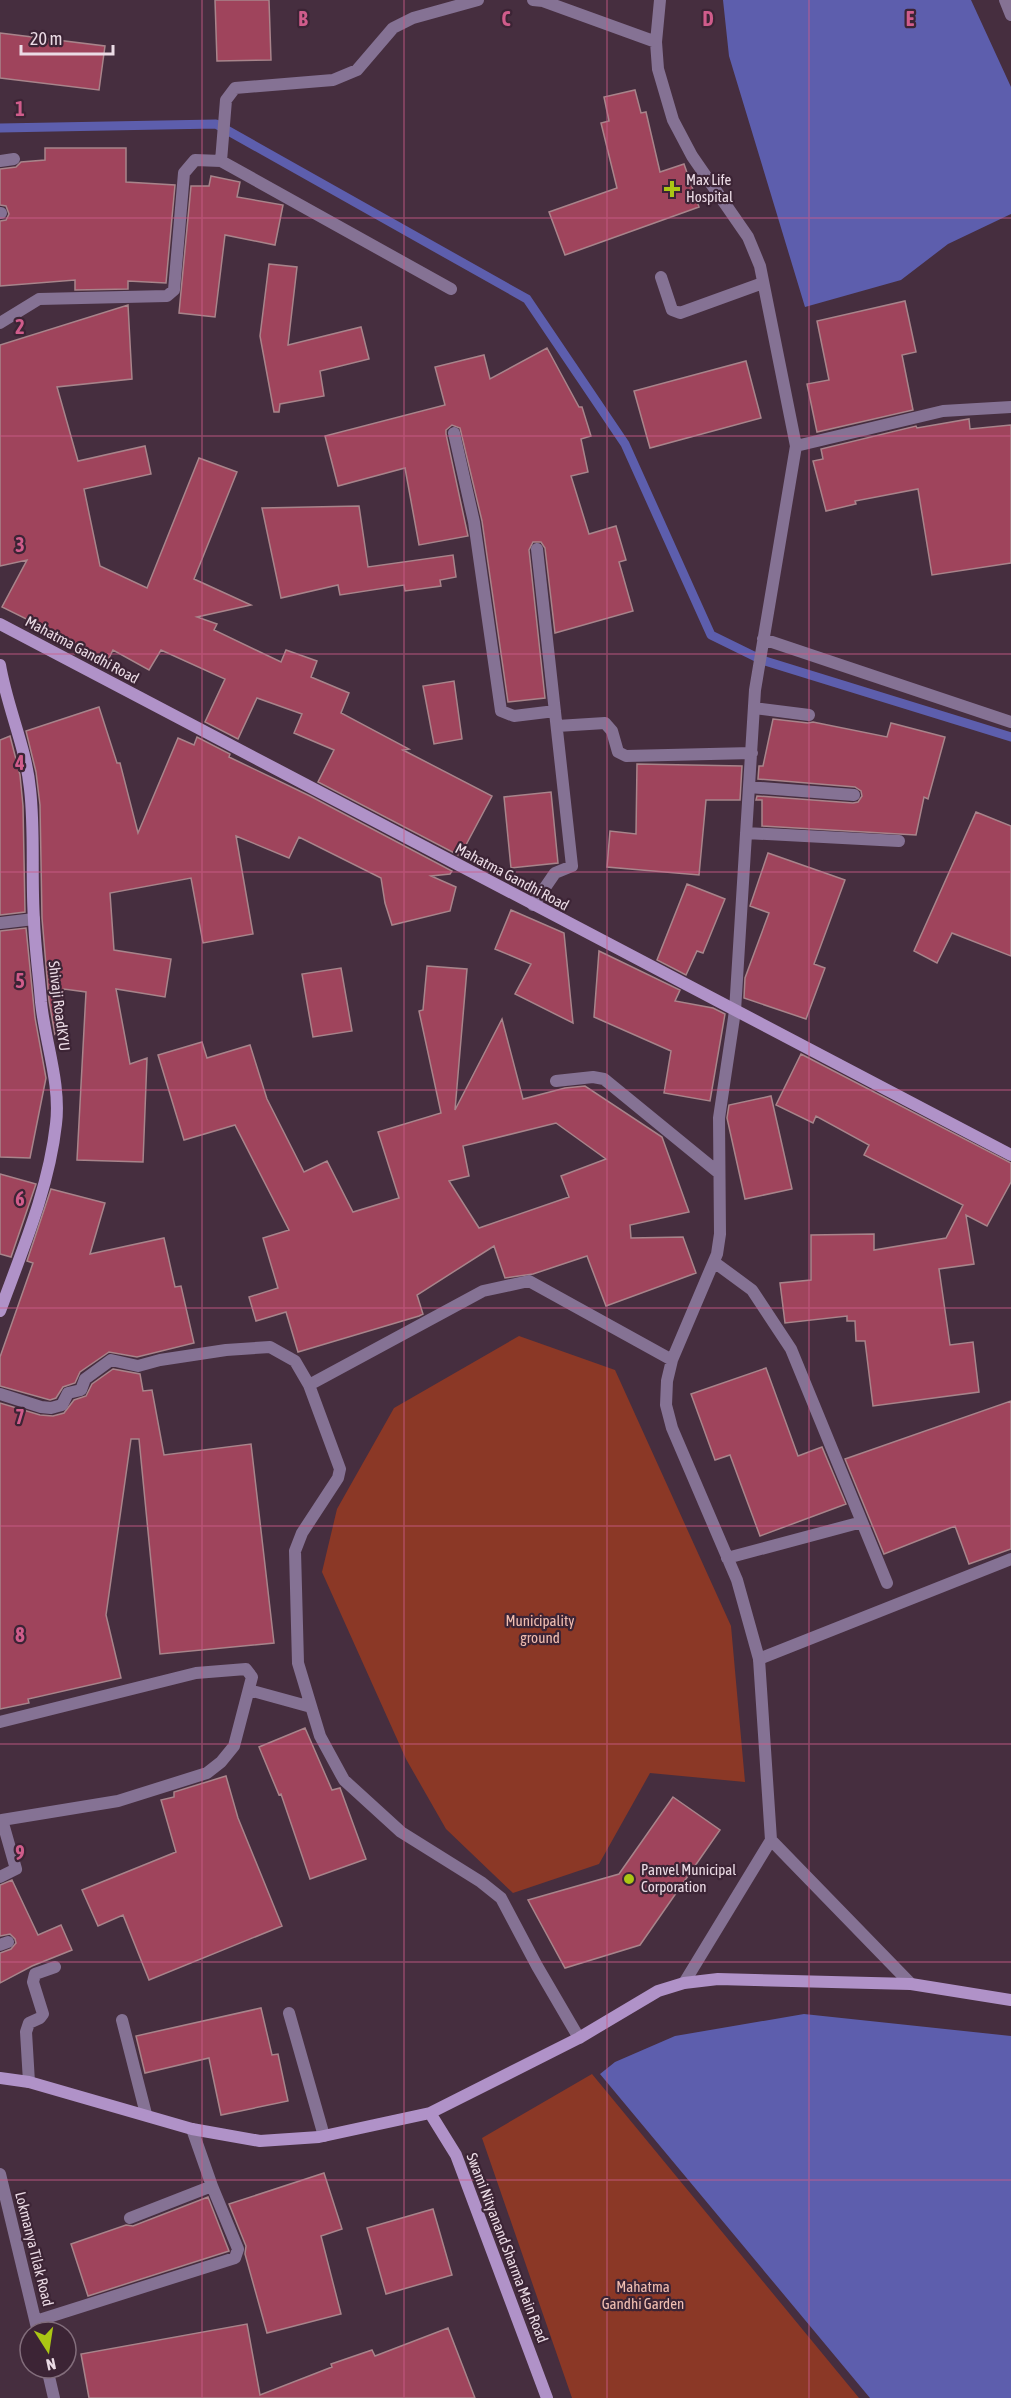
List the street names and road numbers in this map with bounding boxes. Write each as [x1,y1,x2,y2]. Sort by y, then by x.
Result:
street label: Mahatma Gandhi Road [23,612,142,687]
street label: Mahatma Gandhi Road [453,839,572,914]
street label: Shivaji RoadKYU [46,960,73,1052]
street label: Swami Nityanand Sharma Main Road [463,2151,552,2345]
street label: Lokmanya Tilak Road [12,2190,57,2308]

